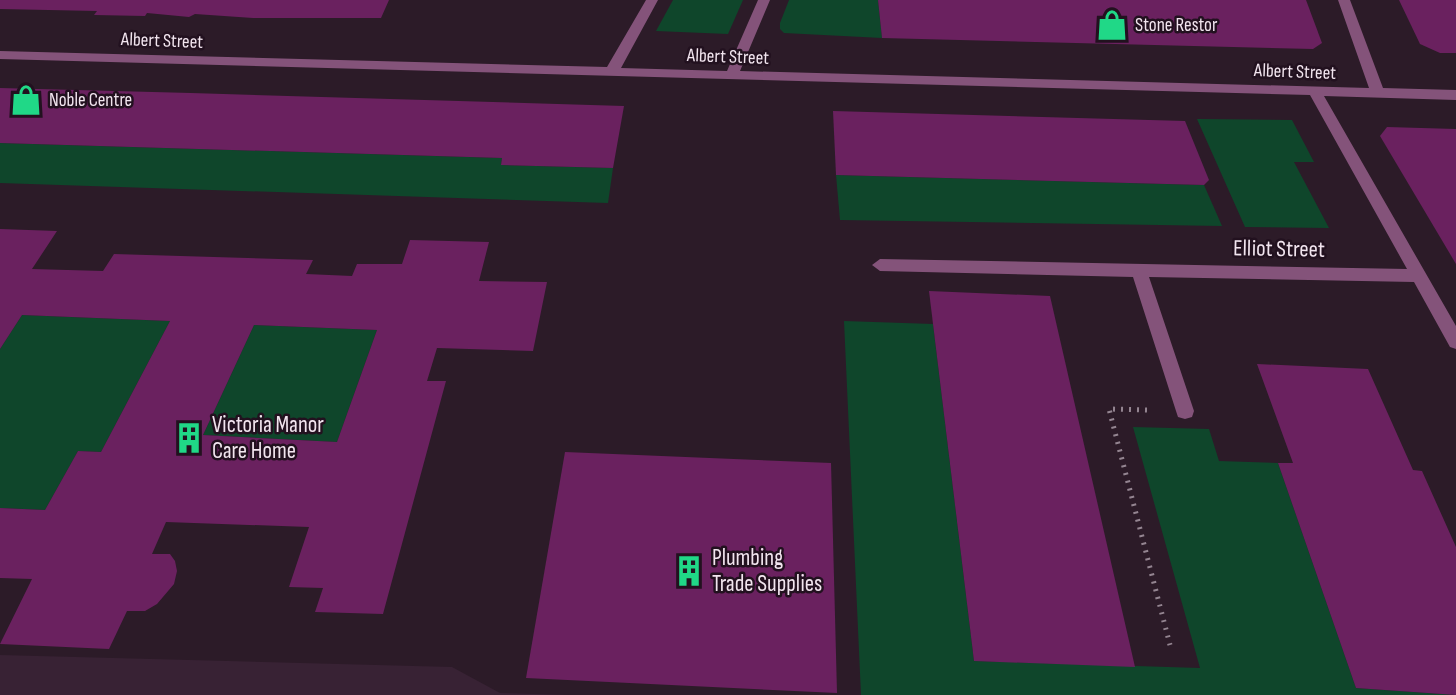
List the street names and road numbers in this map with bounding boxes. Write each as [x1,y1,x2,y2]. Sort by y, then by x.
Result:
street label: Albert Street [120,28,204,54]
street label: Albert Street [686,44,770,70]
street label: Albert Street [1253,59,1337,85]
street label: Elliot Street [1233,234,1325,264]

